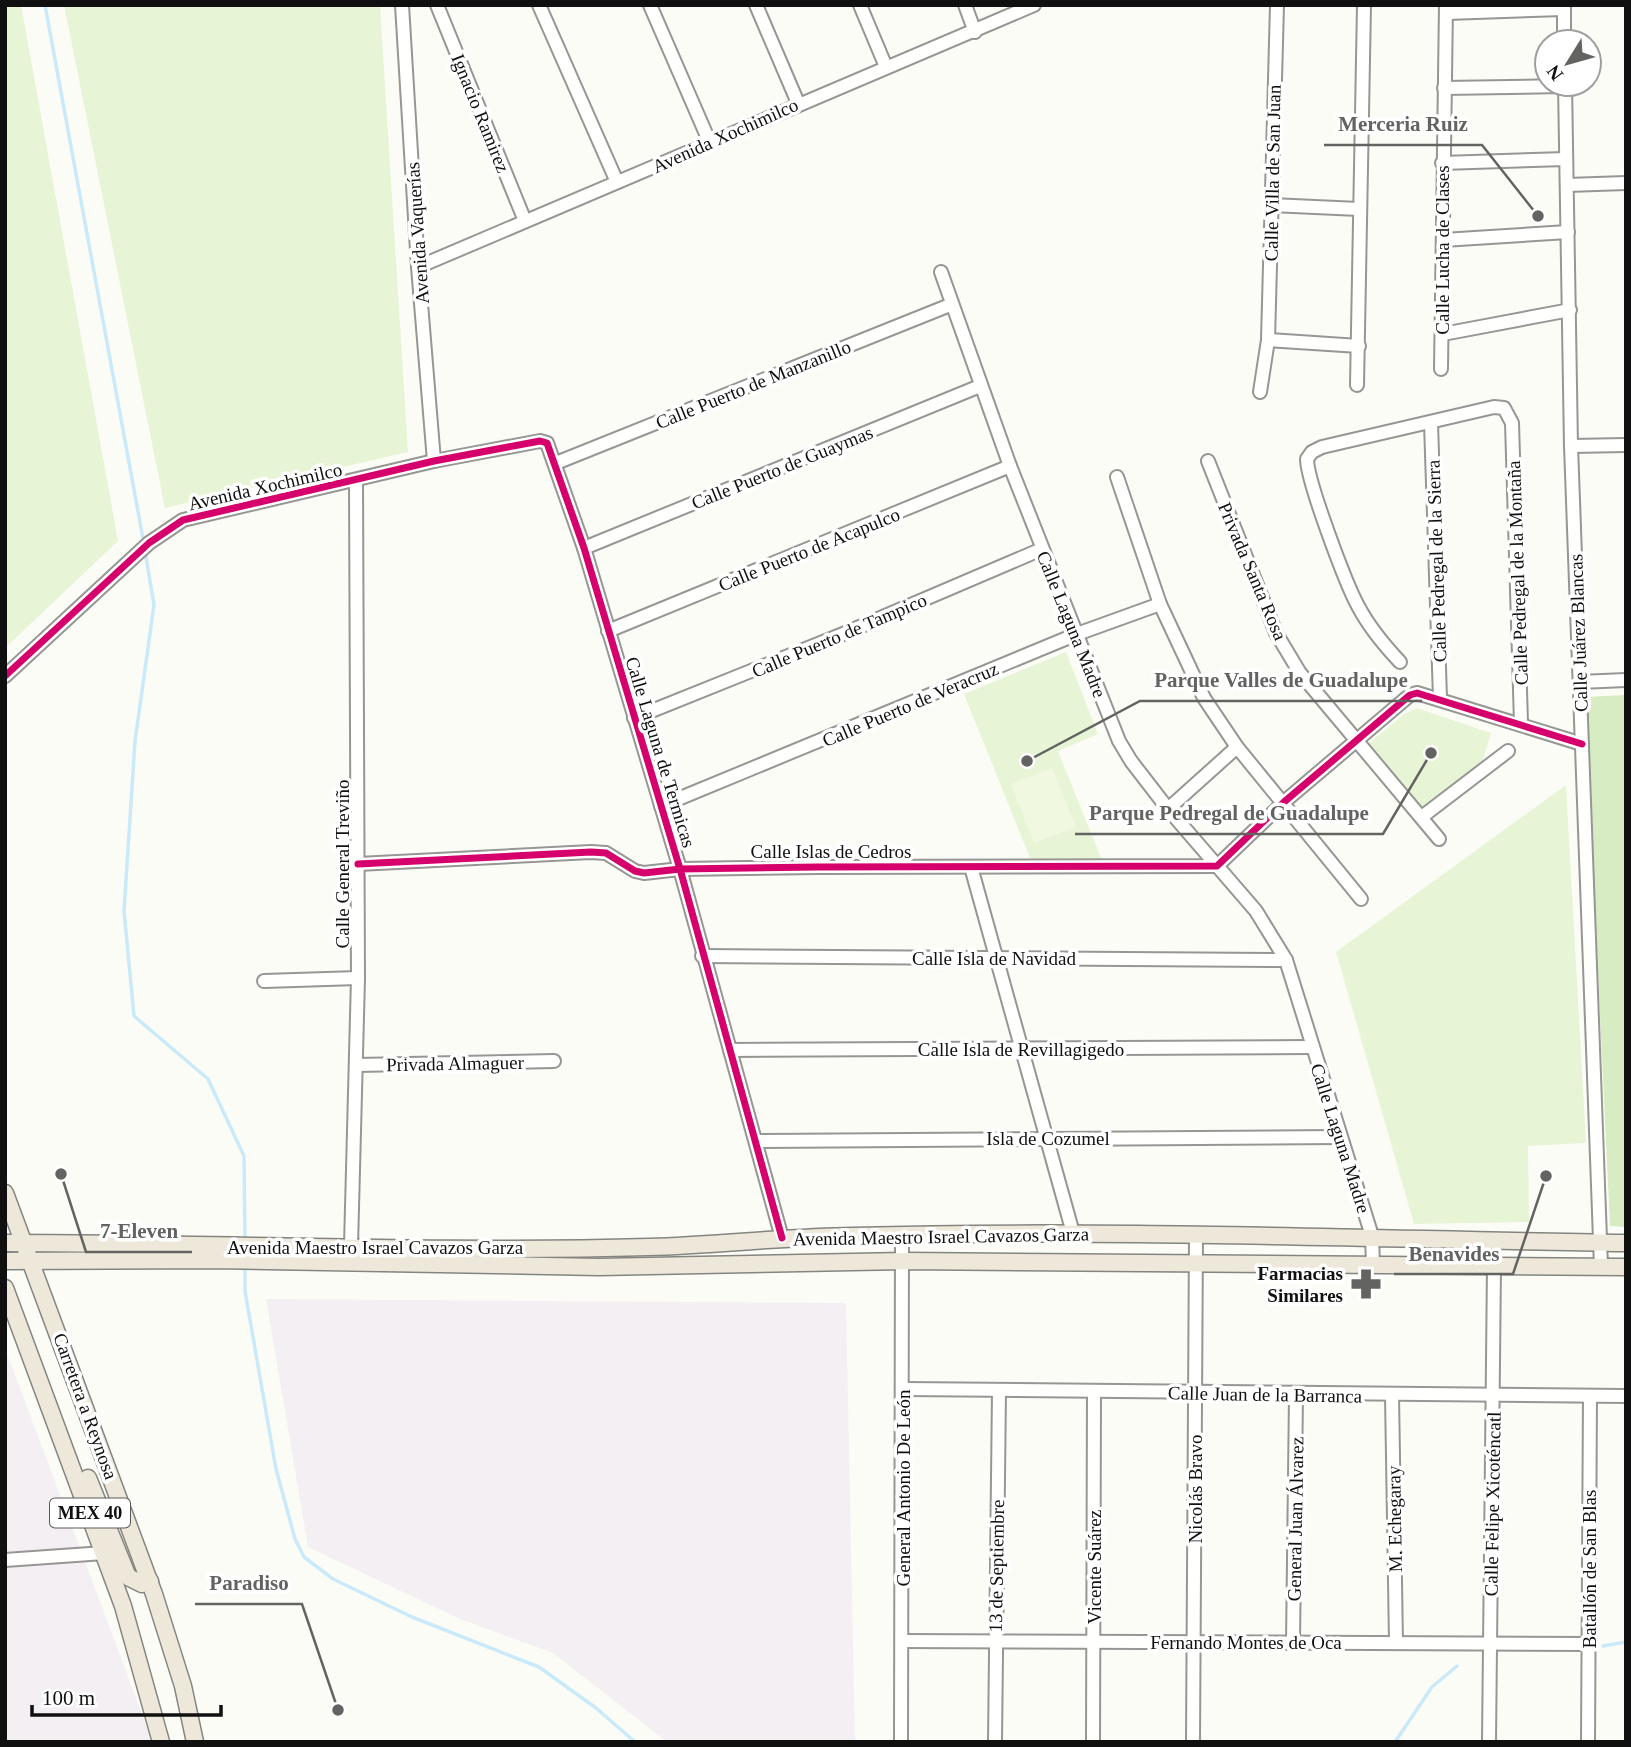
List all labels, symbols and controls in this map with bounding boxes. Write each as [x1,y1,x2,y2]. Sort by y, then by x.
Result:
north arrow [1533,28,1603,98]
street label: Ignacio Ramirez [447,51,514,176]
text: N [1542,61,1567,85]
street label: Calle Villa de San Juan [1260,84,1285,262]
street label: Avenida Xochimilco [649,94,801,177]
callout: Merceria Ruiz [1324,103,1482,145]
text: Merceria Ruiz [1338,112,1468,136]
street label: Avenida Vaquerías [402,161,433,305]
street label: Calle Lucha de Clases [1432,165,1453,335]
street label: Calle Puerto de Manzanillo [653,336,854,433]
street label: Calle Puerto de Guaymas [688,421,876,513]
street label: Avenida Xochimilco [186,459,344,514]
street label: Calle Pedregal de la Sierra [1422,459,1451,663]
street label: Calle Pedregal de la Montaña [1503,460,1532,686]
street label: Privada Santa Rosa [1214,499,1291,644]
street label: Calle Puerto de Acapulco [715,503,903,595]
street label: Calle Laguna Madre [1033,548,1111,701]
street label: Calle Juárez Blancas [1565,554,1592,712]
street label: Calle Puerto de Tampico [749,589,930,682]
street label: Calle Laguna de Termicas [621,654,700,850]
street label: Calle Puerto de Veracruz [819,658,1001,751]
callout: Parque Valles de Guadalupe [1140,659,1422,701]
text: Parque Valles de Guadalupe [1154,668,1408,692]
street label: Calle General Treviño [332,780,353,948]
callout: Parque Pedregal de Guadalupe [1075,792,1383,834]
text: Parque Pedregal de Guadalupe [1089,801,1369,825]
street label: Calle Islas de Cedros [751,841,911,862]
street label: Calle Isla de Navidad [912,948,1077,969]
street label: Calle Isla de Revillagigedo [918,1039,1124,1060]
street label: Privada Almaguer [386,1052,525,1075]
street label: Calle Laguna Madre [1306,1061,1375,1216]
street label: Isla de Cozumel [986,1128,1110,1149]
callout: 7-Eleven [86,1210,192,1252]
text: 7-Eleven [100,1219,178,1243]
street label: Avenida Maestro Israel Cavazos Garza [793,1223,1090,1250]
callout: Benavides [1394,1232,1513,1274]
street label: Avenida Maestro Israel Cavazos Garza [227,1237,524,1258]
text: Benavides [1408,1242,1500,1266]
place label: Farmacias Similares [1258,1263,1343,1306]
pharmacy icon: Farmacias Similares [1349,1267,1383,1301]
street label: Carretera a Reynosa [49,1330,122,1483]
street label: Calle Juan de la Barranca [1168,1382,1363,1407]
street label: General Antonio De León [893,1389,914,1586]
street label: Calle Felipe Xicoténcatl [1480,1412,1505,1597]
street label: Nicolás Bravo [1185,1434,1206,1544]
street label: General Juan Álvarez [1284,1437,1307,1601]
street label: M. Echegaray [1383,1465,1406,1572]
street label: Batallón de San Blas [1579,1490,1600,1648]
road number: MEX 40 [50,1498,130,1528]
street label: 13 de Septiembre [985,1499,1008,1633]
street label: Vicente Suárez [1084,1510,1105,1624]
callout: Paradiso [195,1562,302,1604]
text: Paradiso [209,1571,289,1595]
street label: Fernando Montes de Oca [1150,1632,1342,1653]
scale bar [32,1674,220,1718]
text: 100 m [42,1686,95,1710]

